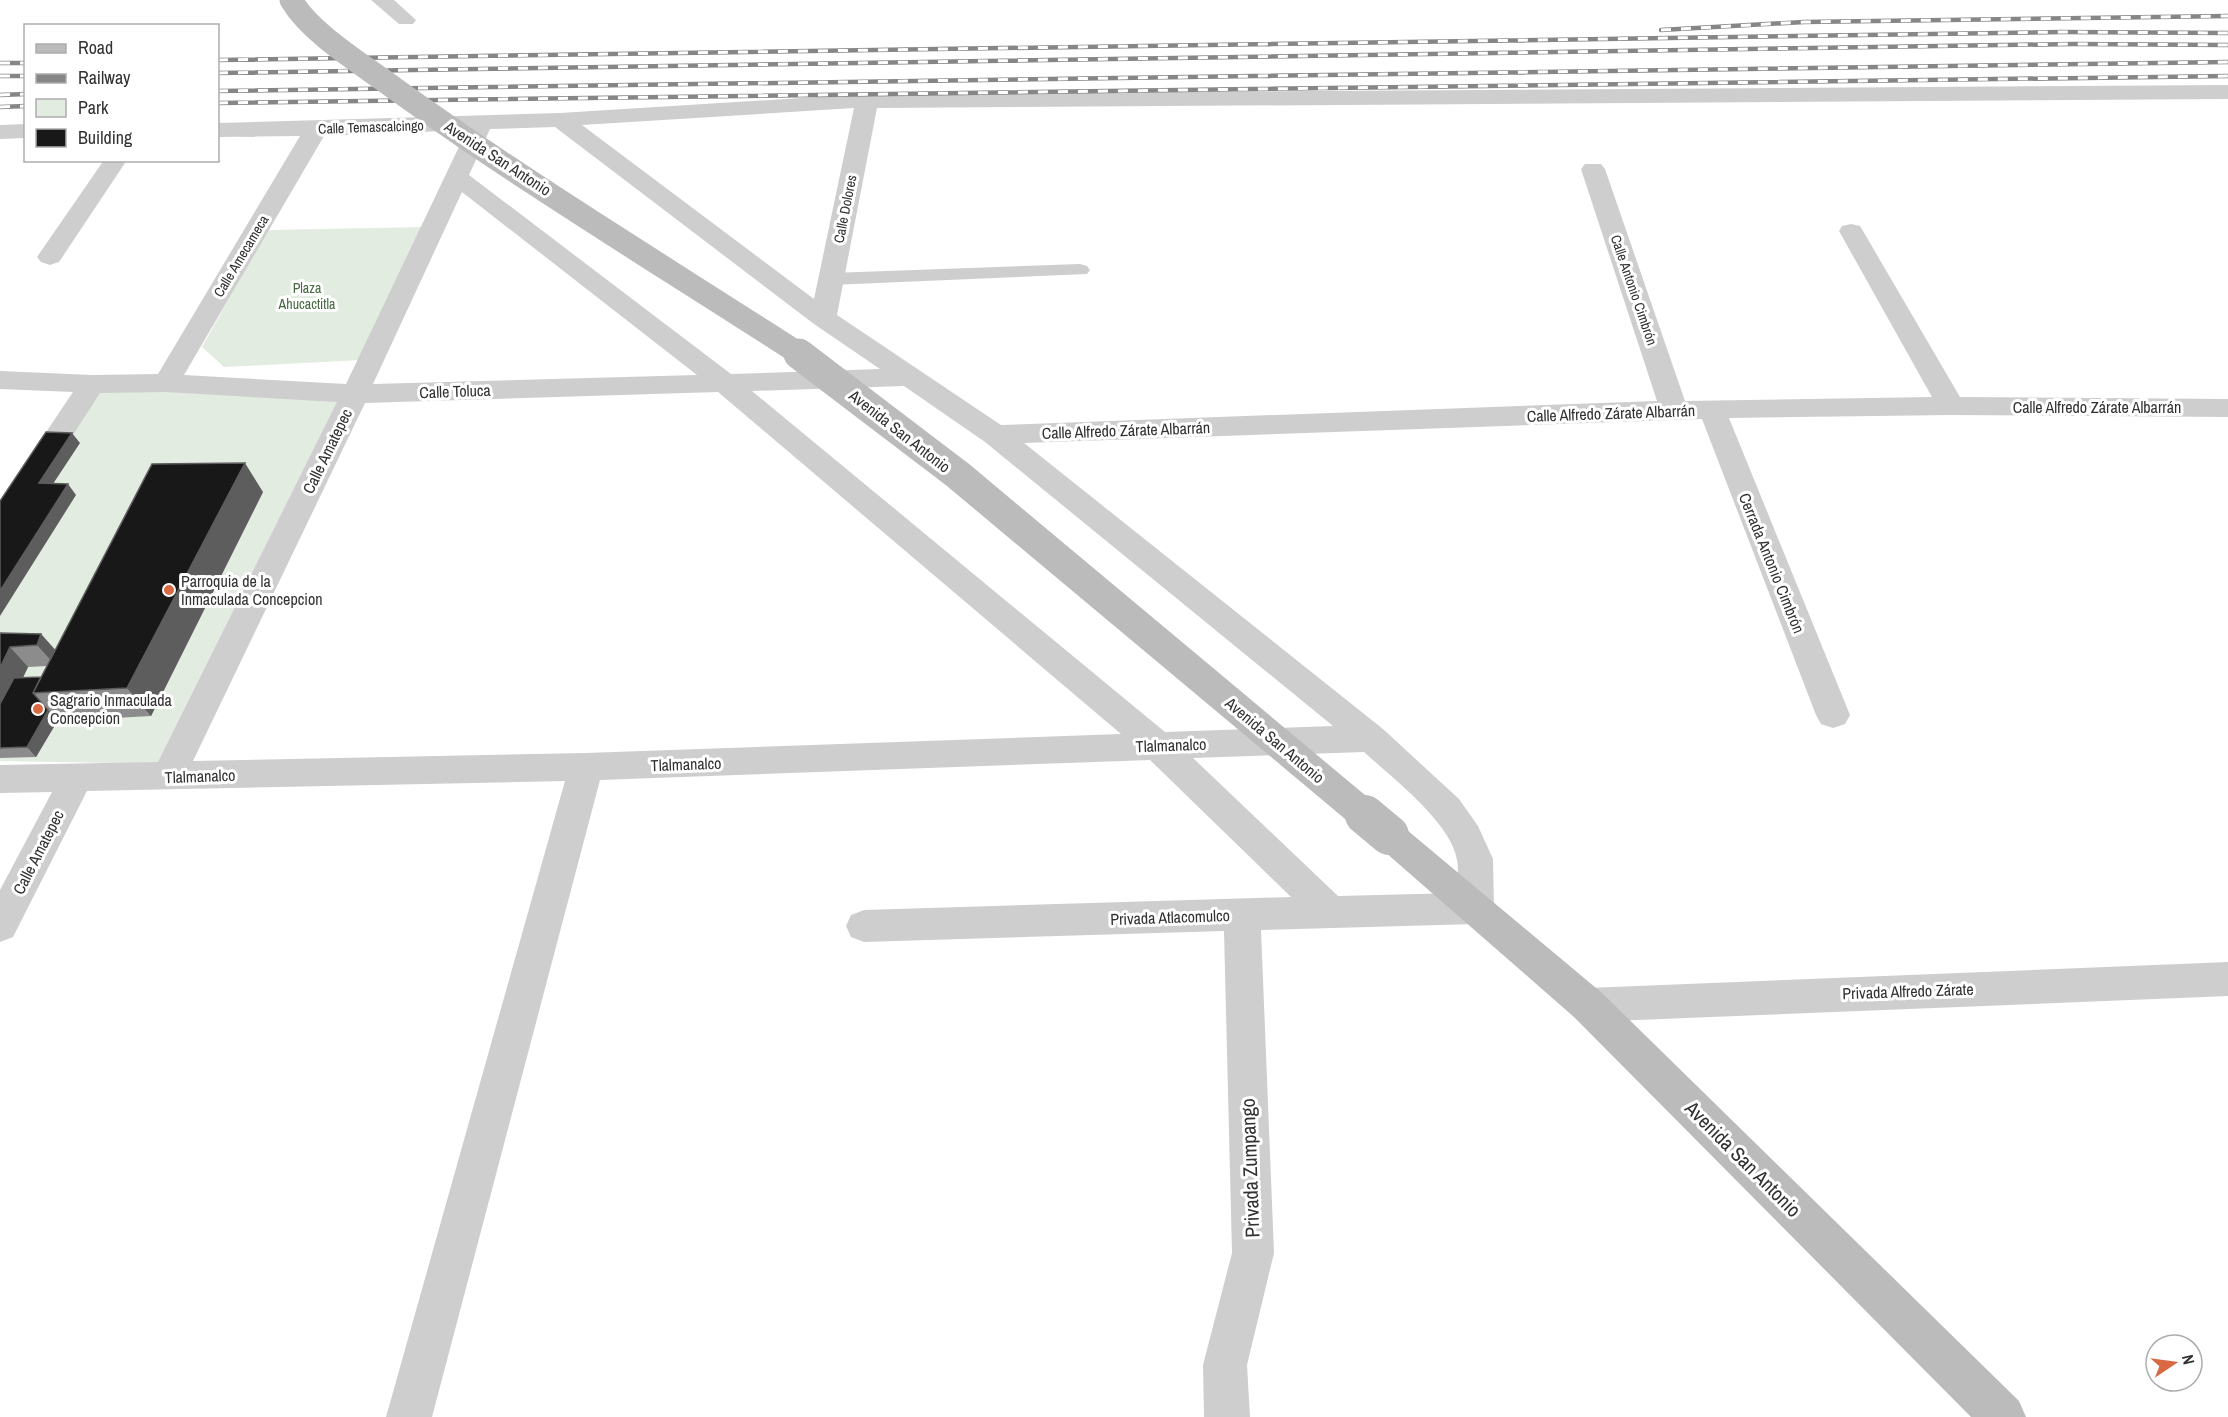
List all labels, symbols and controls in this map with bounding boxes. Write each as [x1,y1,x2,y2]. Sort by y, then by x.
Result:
legend [24,24,219,162]
text: Road [78,35,113,60]
text: Railway [78,65,131,90]
text: Park [78,95,109,120]
street label: Avenida San Antonio [440,115,556,201]
street label: Calle Temascalcingo [318,116,424,138]
text: Building [78,125,133,150]
street label: Calle Dolores [830,173,860,245]
street label: Calle Amecameca [209,211,273,300]
street label: Calle Antonio Cimbrón [1607,232,1661,348]
park label: Plaza Ahucactitla [278,279,336,313]
street label: Calle Toluca [419,379,492,403]
street label: Avenida San Antonio [844,384,955,478]
street label: Calle Alfredo Zárate Albarrán [2013,396,2181,418]
street label: Calle Alfredo Zárate Albarrán [1526,399,1696,427]
street label: Calle Amatepec [297,404,357,497]
street label: Calle Alfredo Zárate Albarrán [1041,416,1211,444]
street label: Cerrada Antonio Cimbrón [1734,490,1810,636]
place label: Parroquia de la Inmaculada Concepcion [181,570,323,610]
marker: Parroquia de la Inmaculada Concepcion [162,583,176,597]
place label: Sagrario Inmaculada Concepcion [50,689,172,729]
street label: Avenida San Antonio [1220,691,1329,788]
marker: Sagrario Inmaculada Concepcion [31,702,45,716]
street label: Tlalmanalco [1135,733,1207,757]
street label: Tlalmanalco [650,752,722,776]
street label: Tlalmanalco [164,764,236,788]
street label: Calle Amatepec [7,806,69,898]
street label: Privada Atlacomulco [1110,904,1230,930]
street label: Privada Alfredo Zárate [1842,978,1974,1004]
street label: Avenida San Antonio [1679,1094,1807,1223]
street label: Privada Zumpango [1234,1098,1265,1238]
north arrow [2144,1333,2204,1393]
text: N [2177,1353,2200,1367]

